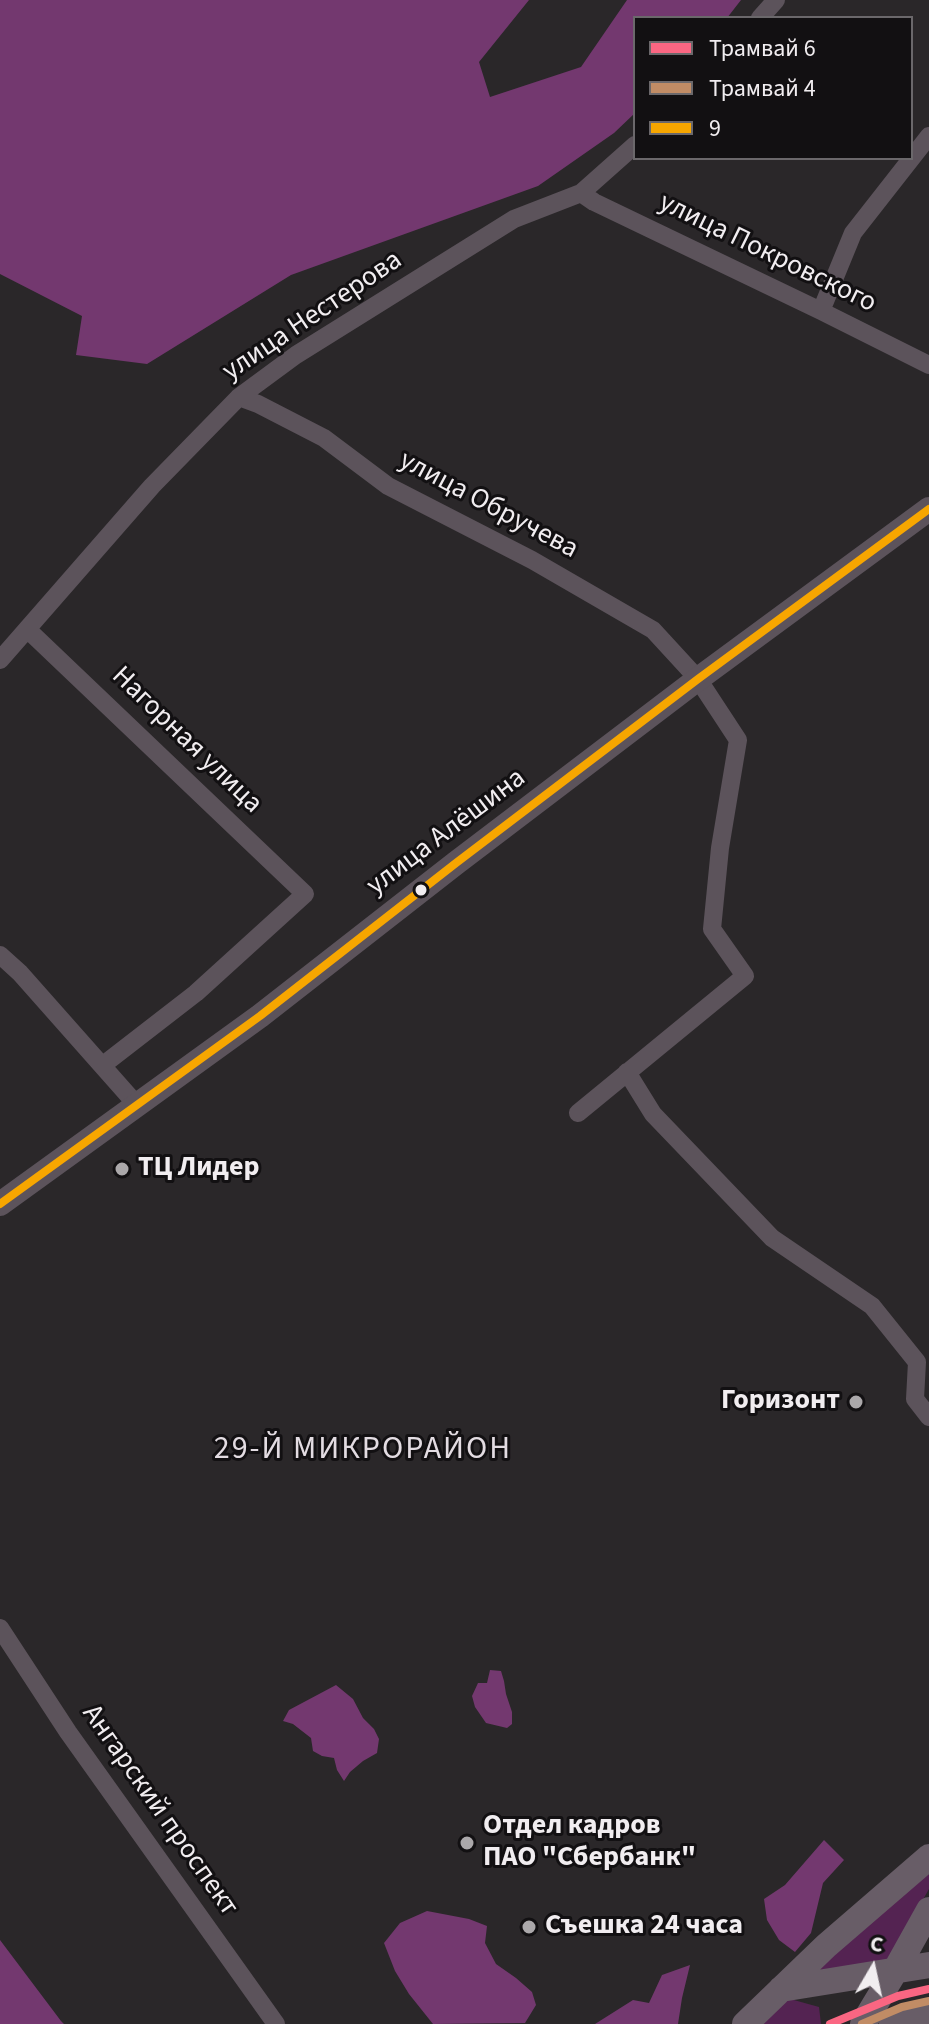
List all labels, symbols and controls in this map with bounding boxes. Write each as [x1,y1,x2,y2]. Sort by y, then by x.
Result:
legend [633,16,913,160]
text: Трамвай 6 [709,31,816,66]
text: Трамвай 4 [709,71,816,106]
text: 9 [709,111,721,146]
street label: улица Покровского [653,187,881,321]
street label: улица Нестерова [217,245,409,389]
street label: улица Обручева [393,445,583,567]
street label: Нагорная улица [104,661,268,821]
street label: улица Алёшина [361,762,533,904]
unlabelled marker [413,882,429,898]
place label: ТЦ Лидер [138,1152,260,1186]
marker: ТЦ Лидер [113,1160,131,1178]
place label: Горизонт [721,1385,840,1419]
marker: Горизонт [847,1393,865,1411]
district label: 29-Й МИКРОРАЙОН [214,1432,512,1470]
street label: Ангарский проспект [74,1699,244,1923]
place label: Отдел кадров ПАО "Сбербанк" [483,1810,696,1876]
marker: Отдел кадров ПАО "Сбербанк" [458,1834,476,1852]
place label: Съешка 24 часа [545,1910,743,1944]
marker: Съешка 24 часа [520,1918,538,1936]
text: С [868,1927,886,1961]
north arrow [833,1928,913,2008]

